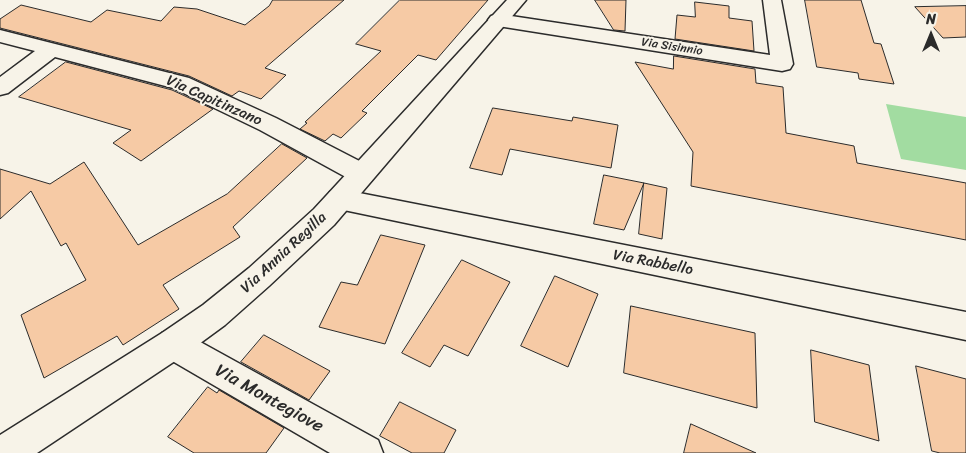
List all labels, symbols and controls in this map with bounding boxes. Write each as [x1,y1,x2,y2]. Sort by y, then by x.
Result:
text: N [926,7,936,32]
north arrow [906,10,956,60]
street label: Via Sisinnio [640,35,704,59]
street label: Via Capitinzano [163,72,265,130]
street label: Via Annia Regilla [237,209,331,297]
street label: Via Rabbello [612,246,694,280]
street label: Via Montegiove [211,360,327,438]

